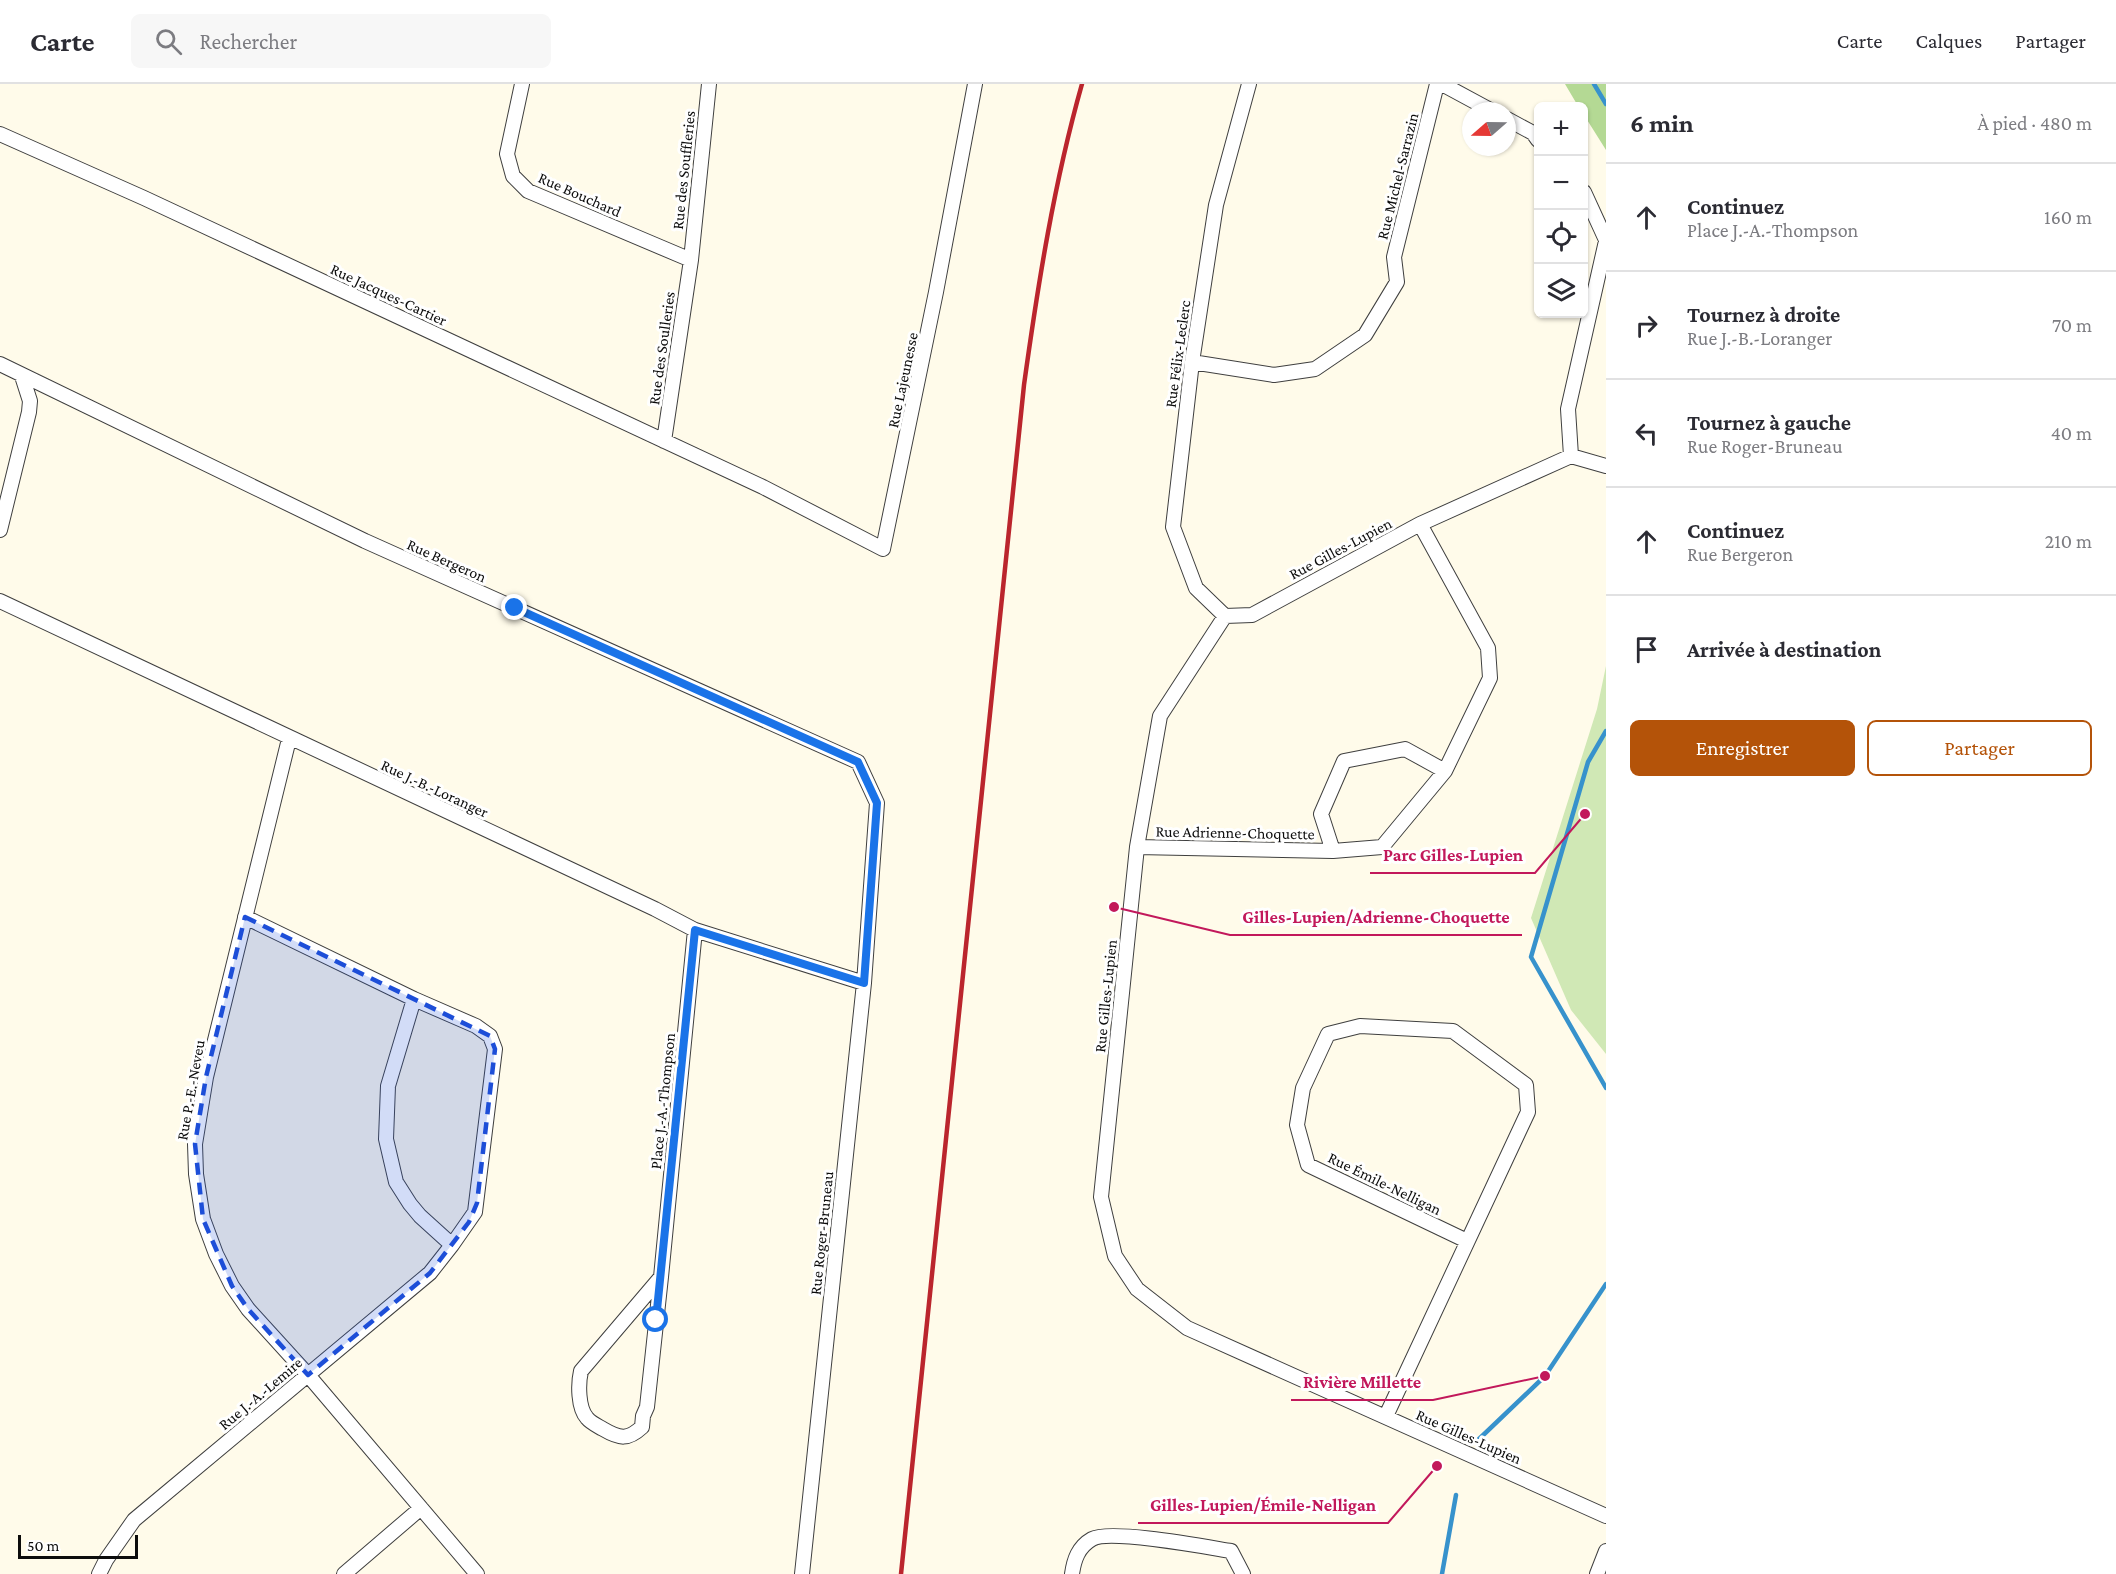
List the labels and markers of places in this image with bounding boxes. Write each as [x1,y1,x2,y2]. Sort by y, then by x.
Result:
callout: Parc Gilles-Lupien [1370,837,1535,873]
callout: Gilles-Lupien/Adrienne-Choquette [1230,899,1522,935]
callout: Rivière Millette [1291,1364,1433,1400]
callout: Gilles-Lupien/Émile-Nelligan [1138,1487,1388,1523]

